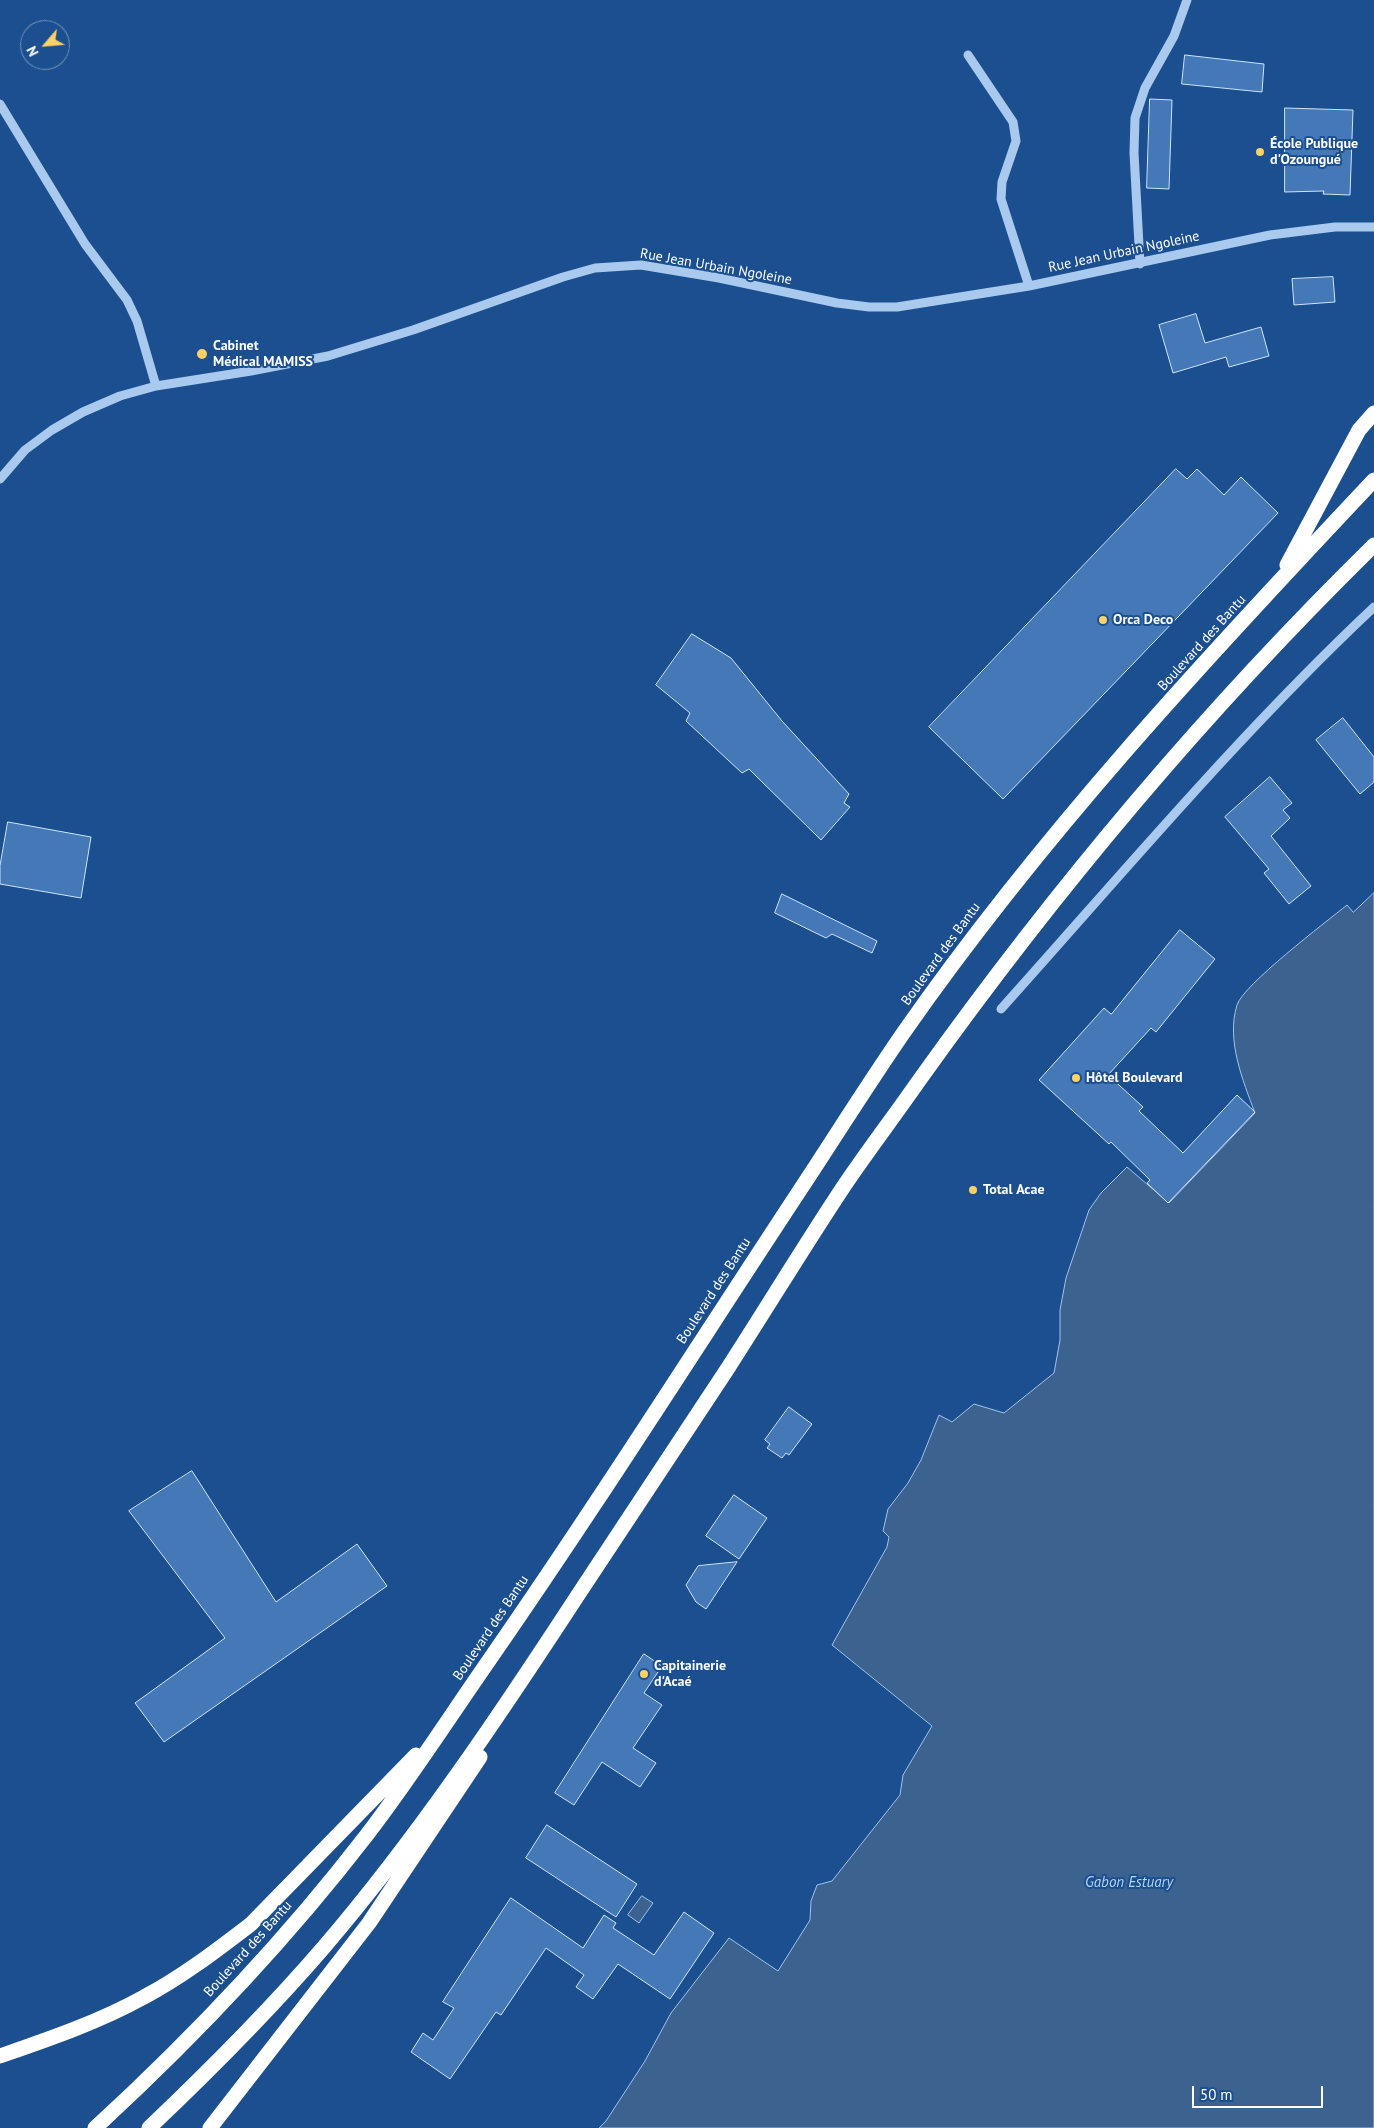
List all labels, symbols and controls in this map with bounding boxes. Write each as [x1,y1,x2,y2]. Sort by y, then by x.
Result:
north arrow [20,20,70,70]
text: N [22,43,43,60]
place label: École Publique d'Ozoungué [1270,136,1358,168]
marker: École Publique d'Ozoungué [1254,146,1266,158]
street label: Rue Jean Urbain Ngoleine [1047,228,1201,276]
street label: Rue Jean Urbain Ngoleine [639,245,793,289]
place label: Cabinet Médical MAMISS [213,338,313,371]
marker: Cabinet Médical MAMISS [195,347,209,361]
street label: Boulevard des Bantu [1155,592,1249,694]
place label: Orca Deco [1113,612,1173,628]
marker: Orca Deco [1097,614,1109,626]
street label: Boulevard des Bantu [898,899,984,1009]
place label: Hôtel Boulevard [1086,1070,1183,1086]
marker: Hôtel Boulevard [1070,1072,1082,1084]
place label: Total Acae [983,1182,1044,1198]
marker: Total Acae [967,1184,979,1196]
street label: Boulevard des Bantu [673,1235,755,1347]
street label: Boulevard des Bantu [450,1572,532,1684]
place label: Capitainerie d'Acaé [654,1658,726,1690]
marker: Capitainerie d'Acaé [638,1668,650,1680]
water label: Gabon Estuary [1085,1874,1173,1892]
street label: Boulevard des Bantu [201,1898,295,2000]
scale bar [1194,2076,1325,2108]
text: 50 m [1200,2085,1233,2104]

